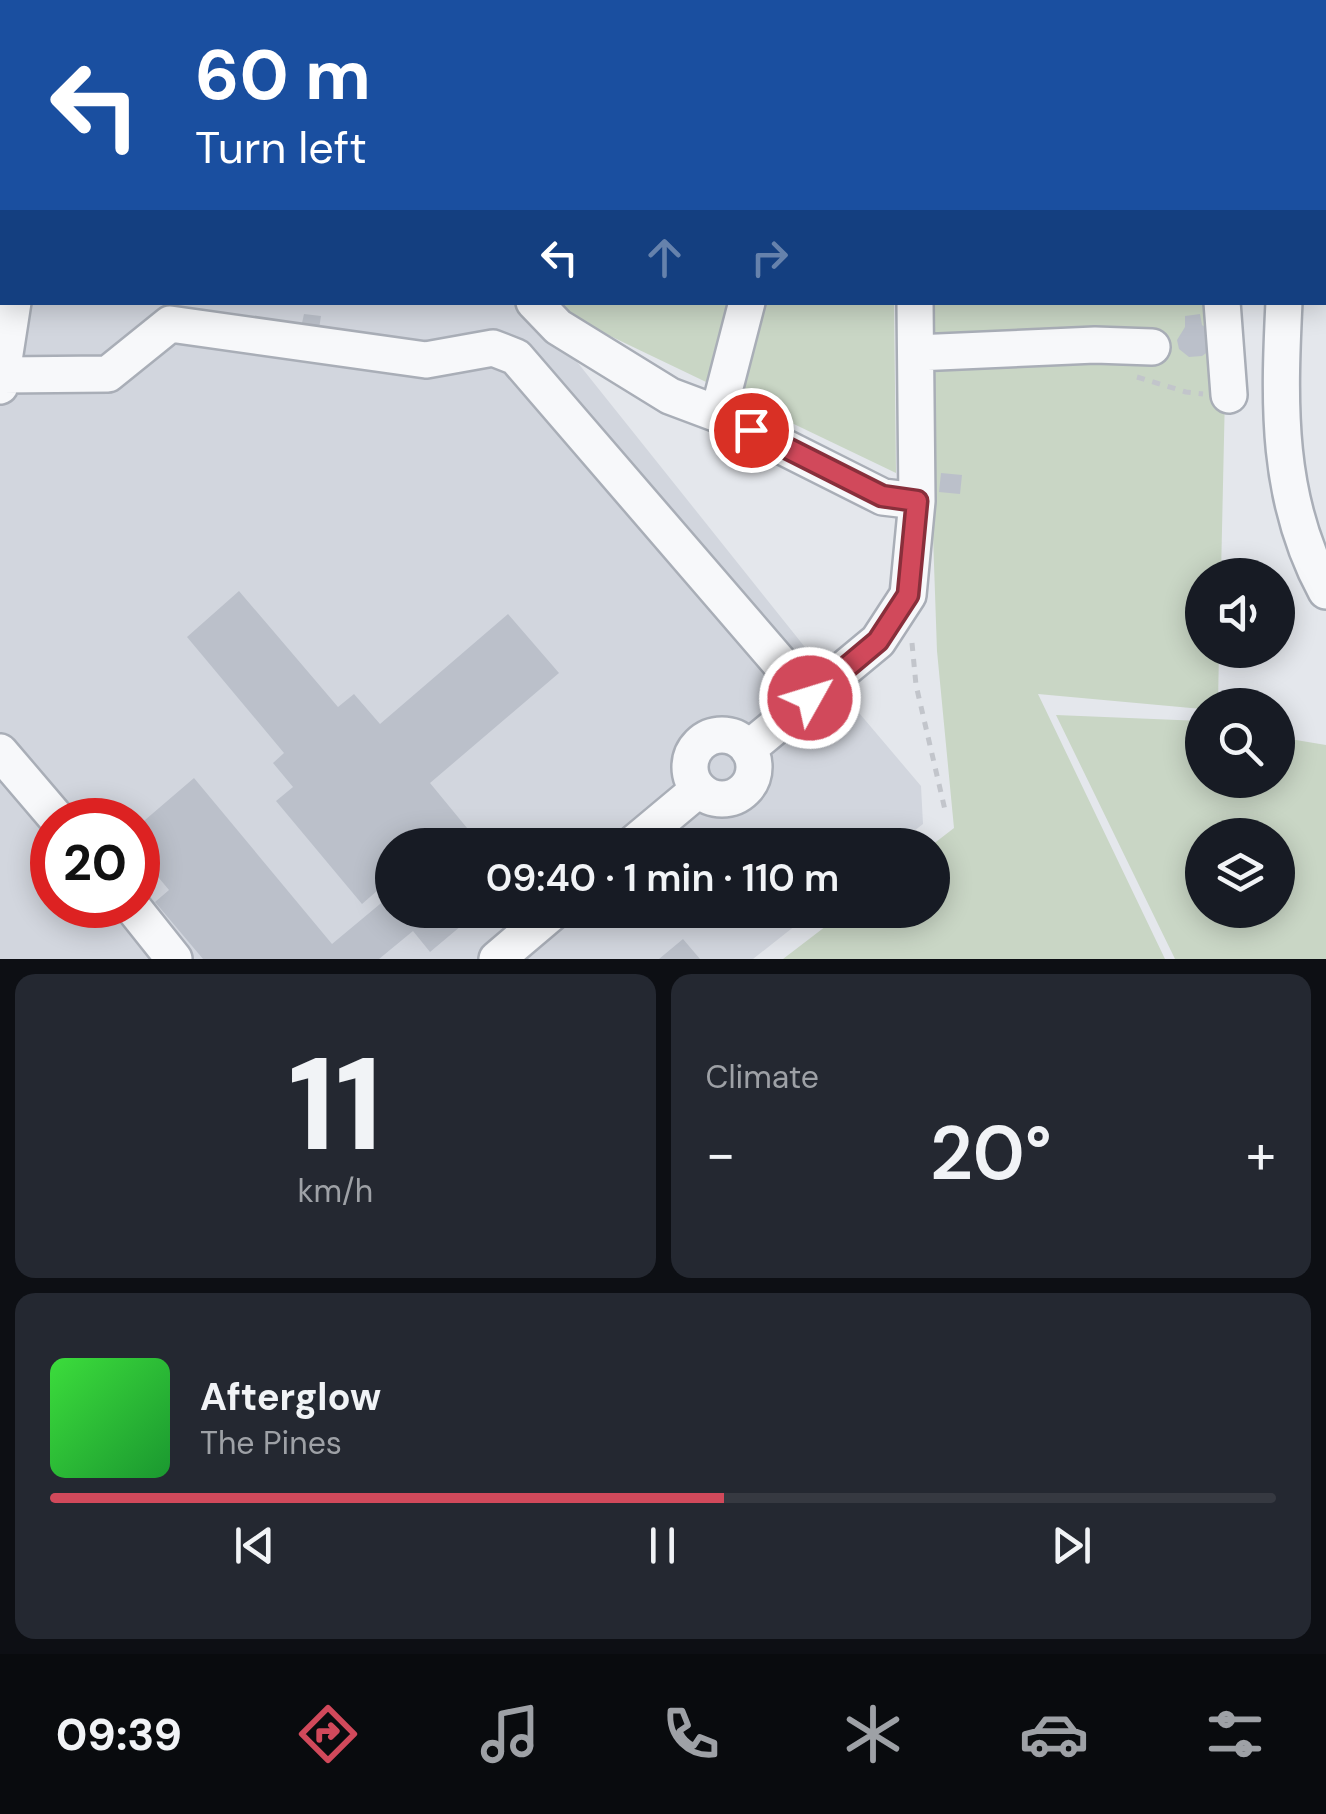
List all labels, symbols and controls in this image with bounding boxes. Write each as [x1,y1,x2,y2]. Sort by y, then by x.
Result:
text: 60 m [195,30,371,121]
icon: left [30,40,160,170]
text: Turn left [195,118,367,177]
icon: left [532,230,587,285]
icon: ahead [637,230,692,285]
icon: right [742,230,797,285]
pin [709,388,794,473]
icon: arrive [724,403,779,458]
map controls [1185,558,1295,928]
button: sound [1185,558,1295,668]
position arrow [758,646,862,750]
button: search [1185,688,1295,798]
speed limit sign: 20 [30,798,160,928]
button: layers [1185,818,1295,928]
text: 09:40 · 1 min · 110 m [486,853,839,903]
text: 11 [288,1020,383,1189]
text: Climate [706,1056,819,1098]
text: 20° [930,1105,1052,1202]
text: − [706,1118,736,1190]
text: + [1246,1118,1276,1190]
text: km/h [297,1170,373,1212]
text: Afterglow [200,1372,381,1422]
text: The Pines [200,1422,342,1464]
icon: previous [227,1518,282,1573]
icon: pause [635,1518,690,1573]
icon: next [1044,1518,1099,1573]
icon: directions [293,1699,363,1769]
icon: music [475,1699,545,1769]
icon: phone [656,1699,726,1769]
icon: climate [838,1699,908,1769]
icon: car [1019,1699,1089,1769]
icon: filters [1200,1699,1270,1769]
text: 09:39 [56,1705,182,1764]

